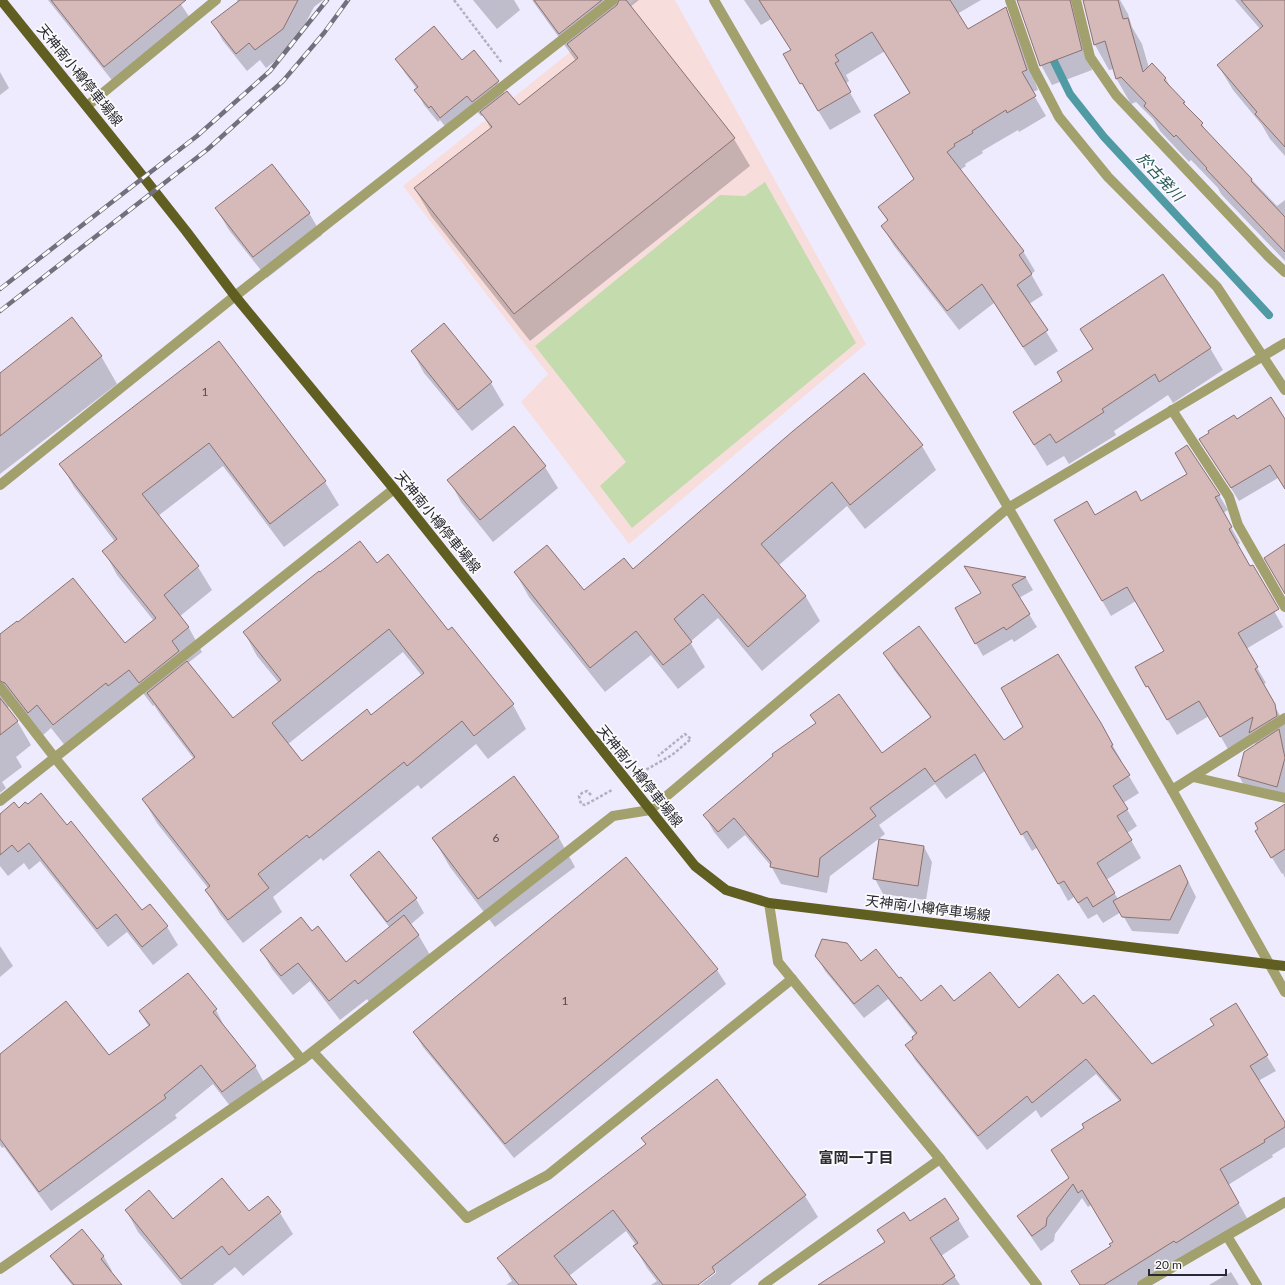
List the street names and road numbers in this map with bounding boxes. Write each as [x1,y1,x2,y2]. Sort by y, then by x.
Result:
street label: 天神南小樽停車場線 [34,20,127,129]
street label: 天神南小樽停車場線 [392,467,485,576]
street label: 天神南小樽停車場線 [594,721,687,830]
street label: 天神南小樽停車場線 [864,891,992,924]

